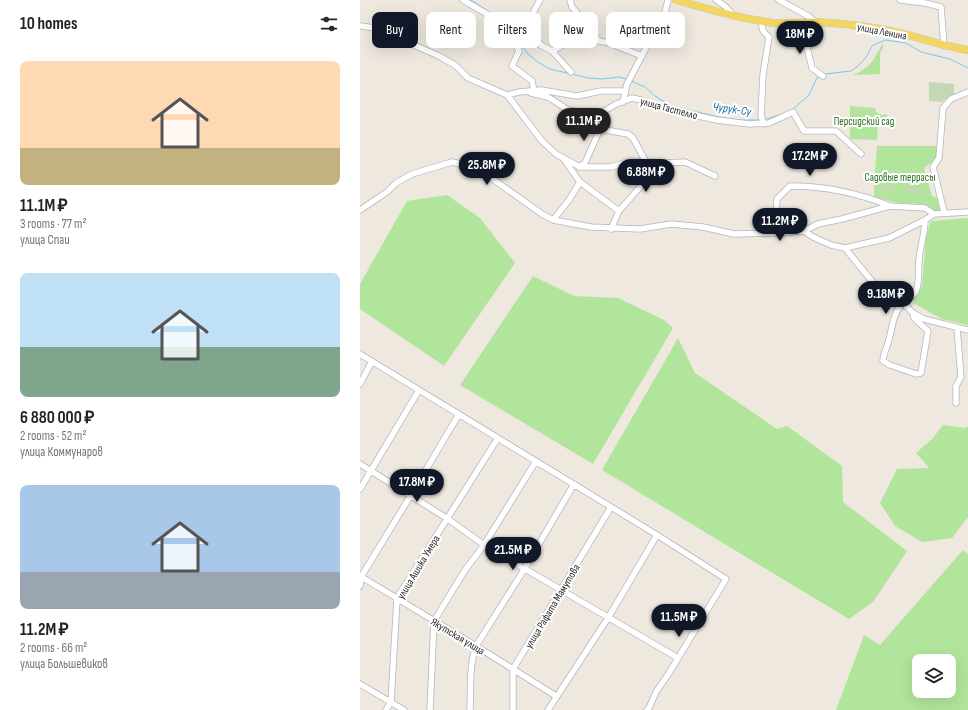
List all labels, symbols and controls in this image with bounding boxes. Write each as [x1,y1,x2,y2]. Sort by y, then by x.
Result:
chip: Buy [372,12,418,48]
chip: Rent [426,12,476,48]
chip: Filters [484,12,541,48]
chip: New [549,12,598,48]
chip: Apartment [606,12,685,48]
icon: filters [318,13,340,35]
text: 10 homes [20,14,77,34]
street label: улица Ленина [856,20,908,43]
pin: 18M ₽ [772,21,828,55]
text: 18M ₽ [785,26,815,42]
icon: home [144,87,216,159]
street label: улица Гастелло [639,95,699,123]
water label: Чурук-Су [712,99,753,120]
pin: 11.1M ₽ [547,108,621,142]
text: 11.1M ₽ [566,113,602,129]
park label: Персидский сад [834,115,894,128]
pin: 17.2M ₽ [773,143,847,177]
text: 17.2M ₽ [792,148,828,164]
pin: 25.8M ₽ [450,152,524,186]
text: 25.8M ₽ [468,157,506,173]
pin: 6.88M ₽ [609,159,683,193]
text: 6.88M ₽ [627,164,665,180]
park label: Садовые террасы [865,171,935,184]
text: 11.1M ₽ [20,196,68,216]
pin: 11.2M ₽ [743,208,817,242]
text: 11.2M ₽ [761,213,799,229]
text: 3 rooms · 77 m² [20,216,86,232]
text: улица Спаи [20,232,70,248]
pin: 9.18M ₽ [849,281,923,315]
text: 9.18M ₽ [867,286,905,302]
icon: home [144,299,216,371]
text: 6 880 000 ₽ [20,408,94,428]
text: 2 rooms · 52 m² [20,428,87,444]
text: улица Коммунаров [20,444,103,460]
pin: 17.8M ₽ [380,469,454,503]
text: 17.8M ₽ [399,474,435,490]
icon: home [144,511,216,583]
street label: улица Ашика Умера [394,533,443,602]
pin: 21.5M ₽ [476,537,550,571]
text: 21.5M ₽ [494,542,532,558]
street label: улица Рафата Мамутова [522,562,583,651]
pin: 11.5M ₽ [642,604,716,638]
text: 11.5M ₽ [661,609,697,625]
street label: Якутская улица [428,615,487,658]
text: 11.2M ₽ [20,620,69,640]
text: 2 rooms · 66 m² [20,640,87,656]
map controls [912,654,956,698]
button: layers [912,654,956,698]
text: улица Большевиков [20,656,108,672]

